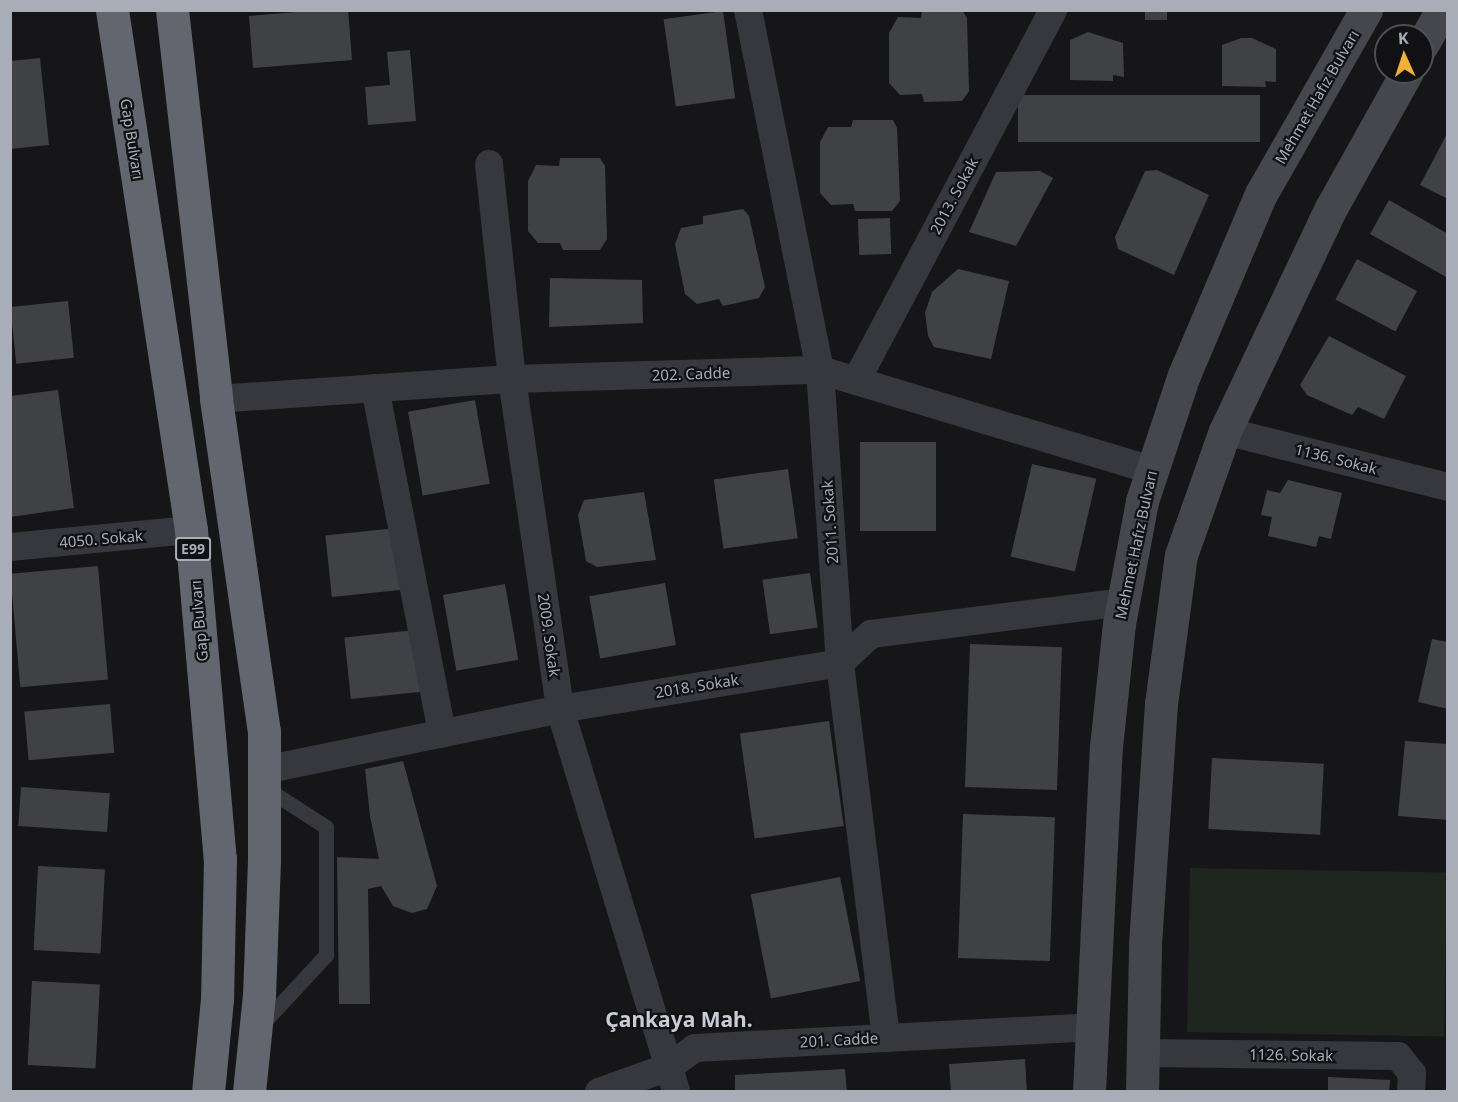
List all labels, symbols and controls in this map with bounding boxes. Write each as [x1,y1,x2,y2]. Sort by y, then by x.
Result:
north arrow [1374,24,1434,84]
street label: Mehmet Hafız Bulvarı [1271,27,1363,167]
text: K [1397,27,1409,49]
street label: Gap Bulvarı [117,97,147,181]
street label: 2013. Sokak [926,155,982,237]
street label: 202. Cadde [651,364,731,384]
street label: 1136. Sokak [1293,440,1379,478]
street label: Mehmet Hafız Bulvarı [1111,469,1161,621]
street label: 2011. Sokak [818,479,842,565]
street label: 4050. Sokak [58,526,144,552]
road number: E99 [175,538,211,560]
street label: Gap Bulvarı [186,580,212,662]
street label: 2009. Sokak [534,592,564,678]
street label: 2018. Sokak [654,671,740,701]
district label: Çankaya Mah. [605,1006,753,1032]
street label: 201. Cadde [799,1029,879,1051]
street label: 1126. Sokak [1249,1045,1333,1065]

